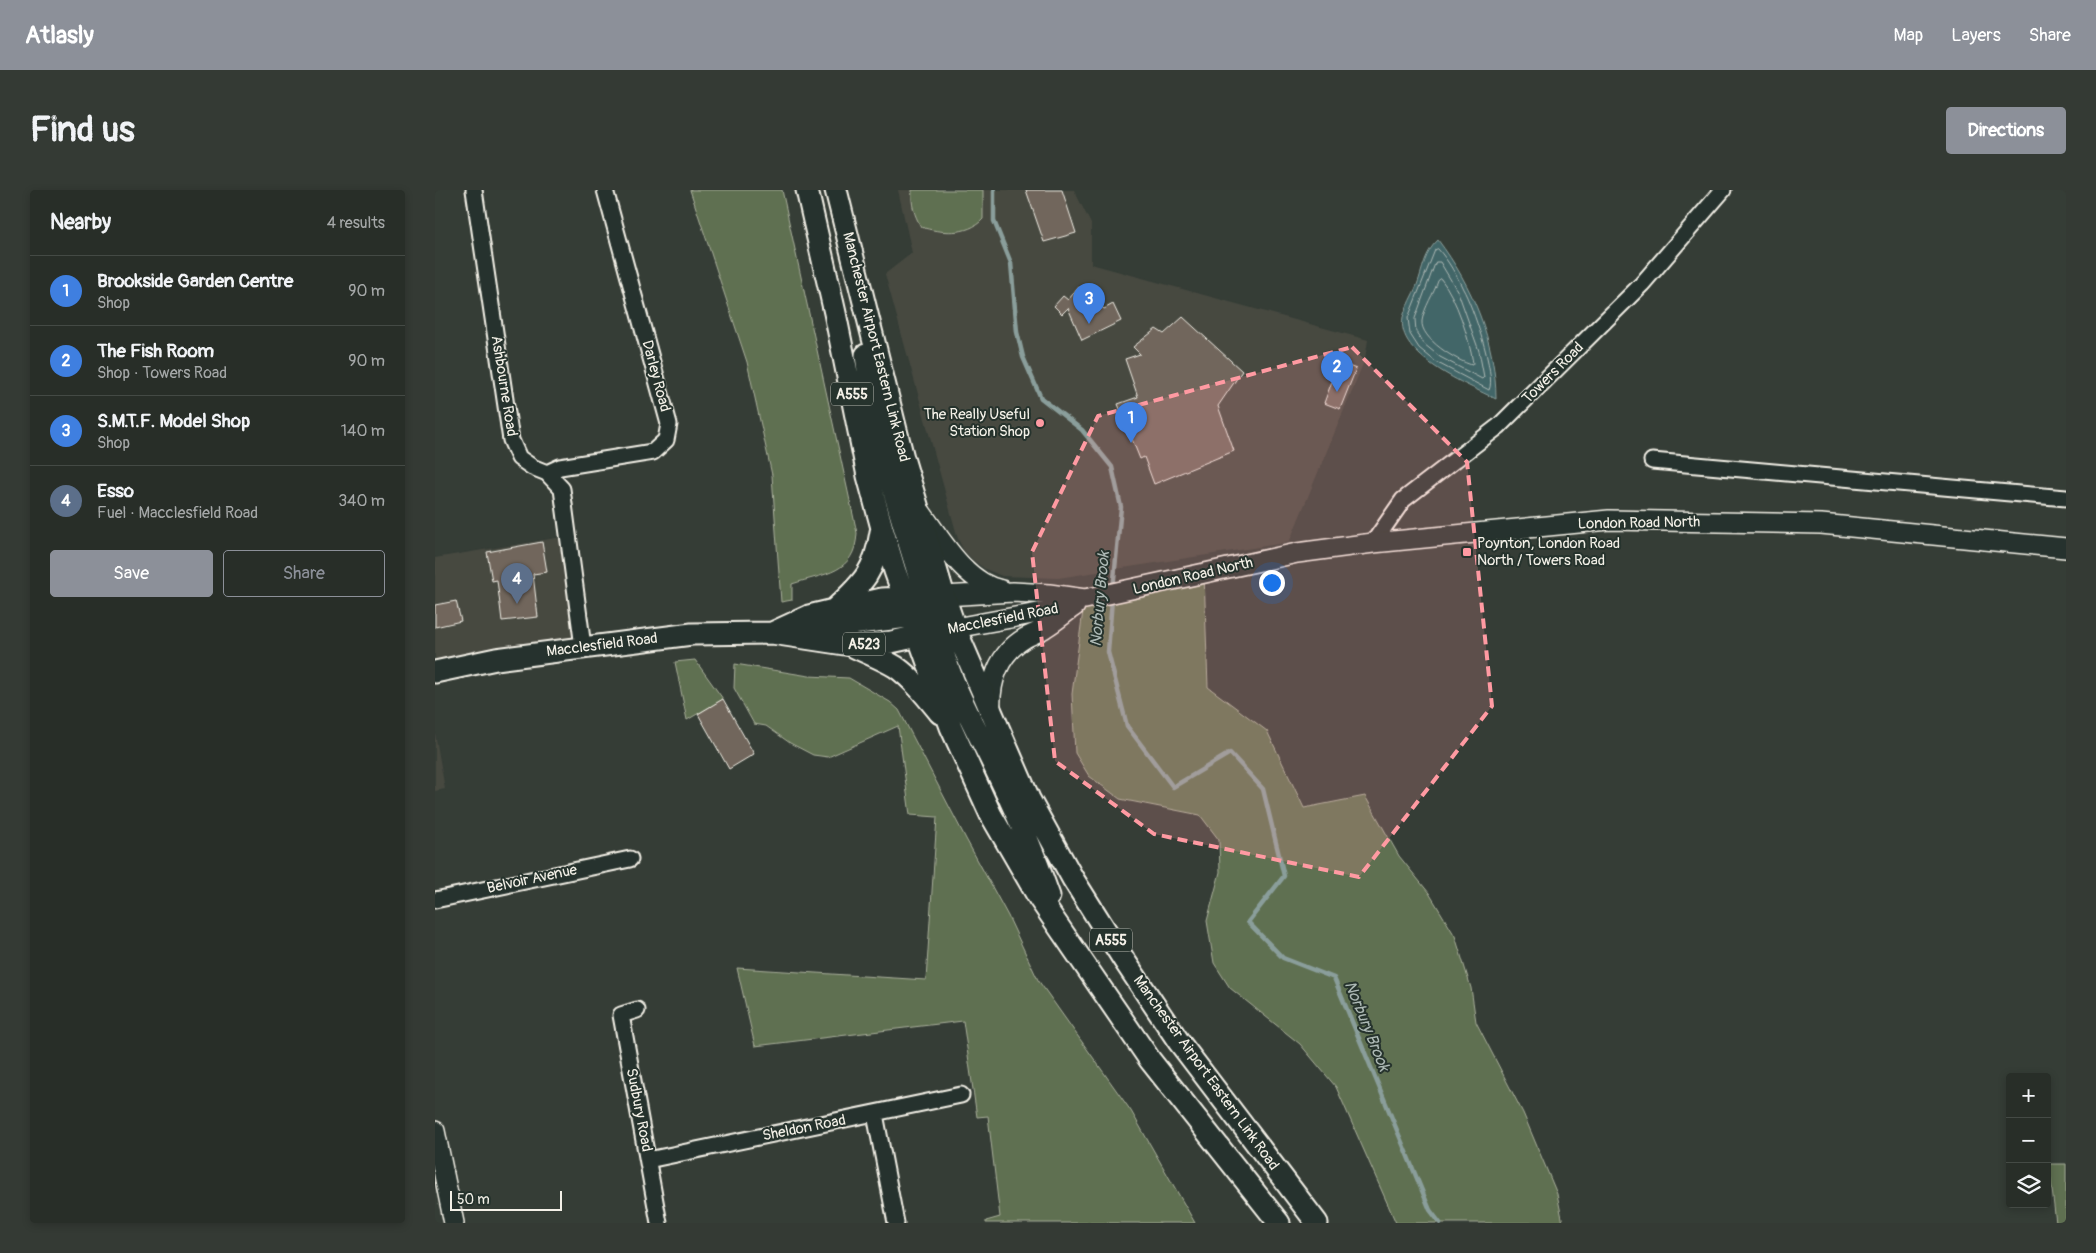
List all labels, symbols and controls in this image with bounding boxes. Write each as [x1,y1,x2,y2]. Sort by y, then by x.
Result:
text: Atlasly [25,21,94,50]
text: Map [1894,24,1923,47]
text: Layers [1951,24,2001,47]
text: Share [2029,24,2071,47]
button: Directions [1946,107,2066,154]
text: Find us [30,108,135,152]
text: Nearby [50,209,111,236]
text: 4 results [327,213,385,233]
street label: Manchester Airport Eastern Link Road [838,230,914,464]
text: Brookside Garden Centre [97,269,293,293]
text: 1 [63,281,69,301]
text: 90 m [348,281,385,301]
pin: 3 [1073,283,1105,324]
text: Shop [97,293,130,313]
street label: Ashbourne Road [487,334,521,438]
street label: Darley Road [637,338,675,414]
street label: Towers Road [1518,338,1588,408]
text: The Fish Room [97,339,214,363]
text: 2 [62,351,70,371]
text: 90 m [348,351,385,371]
pin: 2 [1321,351,1353,392]
text: Shop · Towers Road [97,363,227,383]
road number: A555 [831,382,873,405]
pin: 1 [1115,402,1147,443]
place label: The Really Useful Station Shop [923,405,1030,441]
text: S.M.T.F. Model Shop [97,409,250,433]
marker: The Really Useful Station Shop [1034,417,1046,429]
text: 3 [62,421,70,441]
text: 140 m [341,421,385,441]
text: Shop [97,433,130,453]
text: Esso [97,479,134,503]
text: 4 [61,491,71,511]
text: 340 m [338,491,385,511]
text: Fuel · Macclesfield Road [97,503,258,523]
street label: London Road North [1578,512,1700,534]
place label: Poynton, London Road North / Towers Road [1477,534,1620,570]
marker: Poynton, London Road North / Towers Road [1461,546,1473,558]
water label: Norbury Brook [1086,549,1114,647]
button: Save [50,550,213,597]
button: Share [223,550,385,597]
street label: London Road North [1131,553,1255,599]
pin: 4 [501,563,533,604]
your location [1259,570,1285,596]
street label: Macclesfield Road [946,599,1060,639]
street label: Macclesfield Road [545,629,659,661]
road number: A523 [843,632,885,656]
street label: Belvoir Avenue [485,860,579,898]
road number: A555 [1090,928,1132,952]
street label: Manchester Airport Eastern Link Road [1129,972,1283,1174]
water label: Norbury Brook [1340,978,1395,1075]
street label: Sudbury Road [622,1067,656,1153]
map controls [2006,1073,2051,1208]
button: + [2006,1073,2051,1118]
street label: Sheldon Road [761,1111,847,1145]
button: − [2006,1118,2051,1163]
button: layers [2006,1163,2051,1208]
scale bar [450,1188,563,1211]
text: 50 m [457,1191,490,1208]

